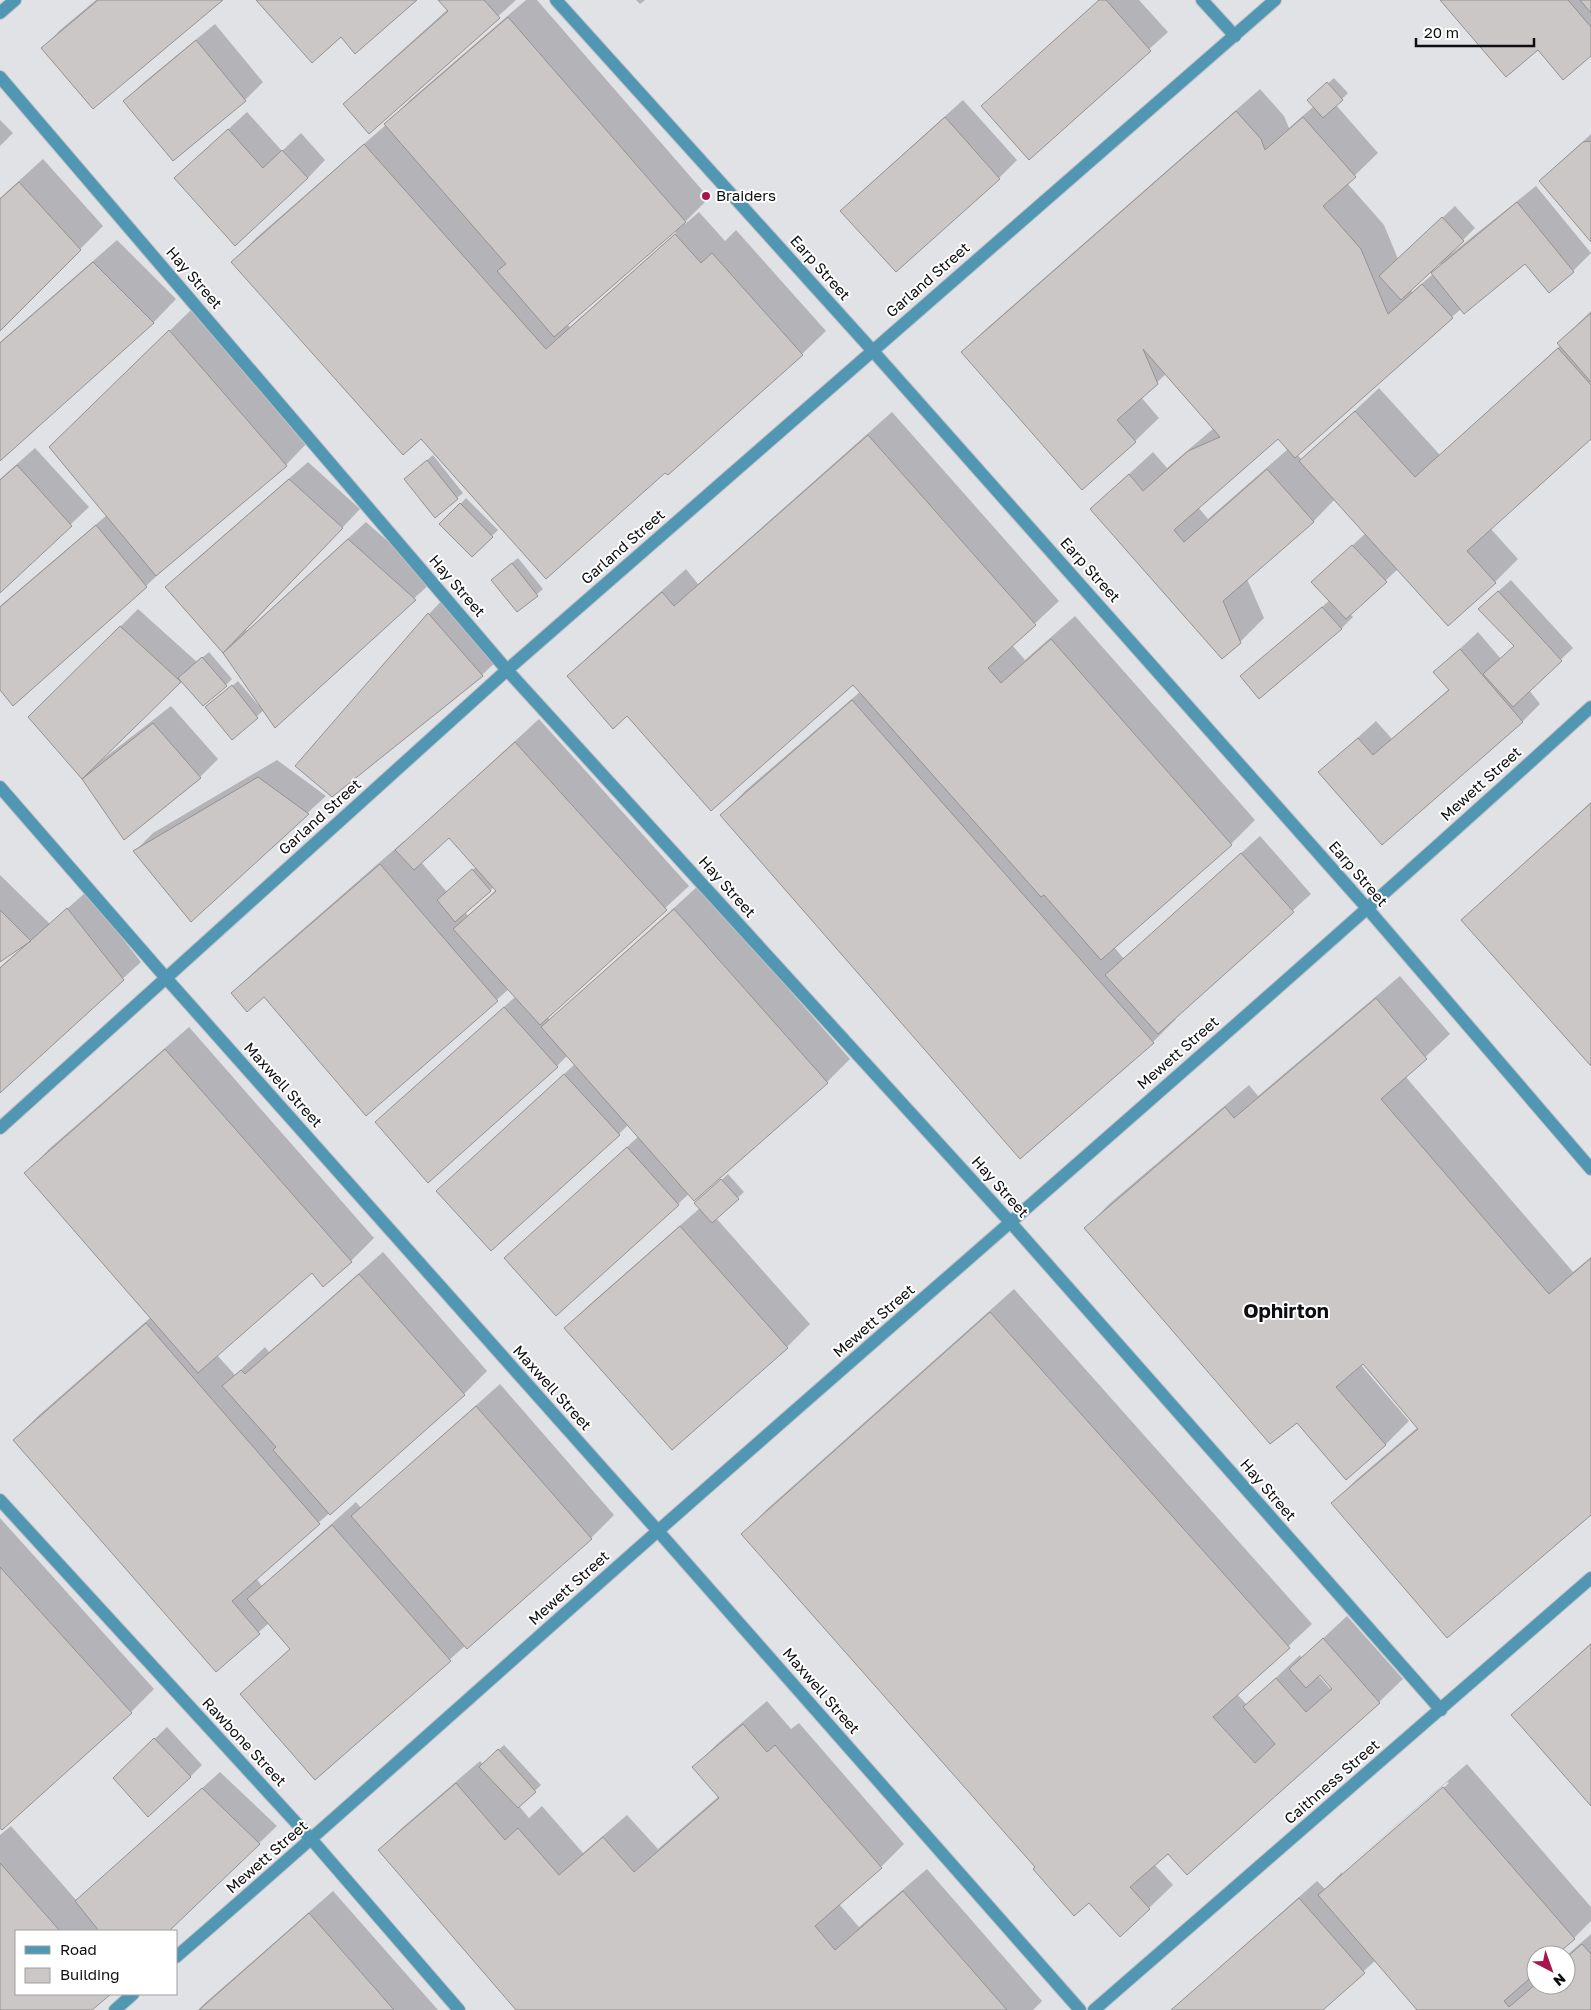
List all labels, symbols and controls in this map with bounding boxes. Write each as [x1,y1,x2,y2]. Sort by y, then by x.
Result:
scale bar [1416,15,1534,47]
text: 20 m [1424,23,1459,41]
place label: Braiders [716,186,776,204]
marker: Braiders [700,190,712,202]
street label: Earp Street [787,231,854,303]
street label: Garland Street [882,238,973,320]
street label: Hay Street [163,243,227,312]
street label: Garland Street [577,505,668,587]
street label: Earp Street [1057,533,1124,605]
street label: Hay Street [426,551,490,620]
street label: Mewett Street [1436,742,1524,824]
street label: Garland Street [274,775,364,858]
street label: Earp Street [1325,837,1392,910]
street label: Hay Street [696,852,760,921]
street label: Mewett Street [1133,1012,1222,1093]
street label: Maxwell Street [241,1038,327,1131]
street label: Hay Street [969,1152,1033,1221]
street label: Mewett Street [829,1280,918,1361]
district label: Ophirton [1243,1298,1329,1322]
street label: Maxwell Street [510,1341,596,1434]
street label: Hay Street [1237,1455,1301,1524]
street label: Mewett Street [524,1546,612,1628]
street label: Maxwell Street [779,1644,864,1737]
street label: Rawbone Street [199,1693,290,1789]
street label: Caithness Street [1280,1735,1382,1827]
street label: Mewett Street [222,1816,311,1897]
legend [15,1930,178,1995]
text: Road [60,1940,97,1958]
north arrow [1526,1945,1576,1995]
text: Building [60,1965,120,1983]
text: N [1550,1970,1569,1990]

